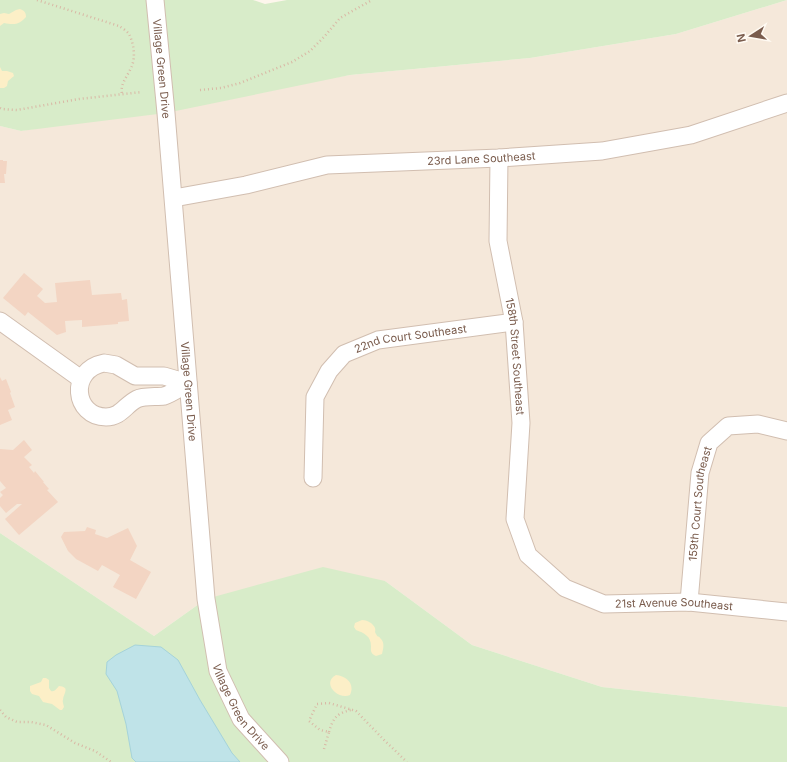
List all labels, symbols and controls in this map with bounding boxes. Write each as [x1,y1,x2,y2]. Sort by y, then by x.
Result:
north arrow [731,16,771,56]
street label: Village Green Drive [150,18,173,119]
text: N [733,33,749,44]
street label: 23rd Lane Southeast [427,149,536,168]
street label: 158th Street Southeast [502,297,527,416]
street label: 22nd Court Southeast [352,321,468,356]
street label: Village Green Drive [178,341,200,442]
street label: 159th Court Southeast [686,444,715,562]
street label: 21st Avenue Southeast [615,595,734,613]
street label: Village Green Drive [210,663,273,753]

